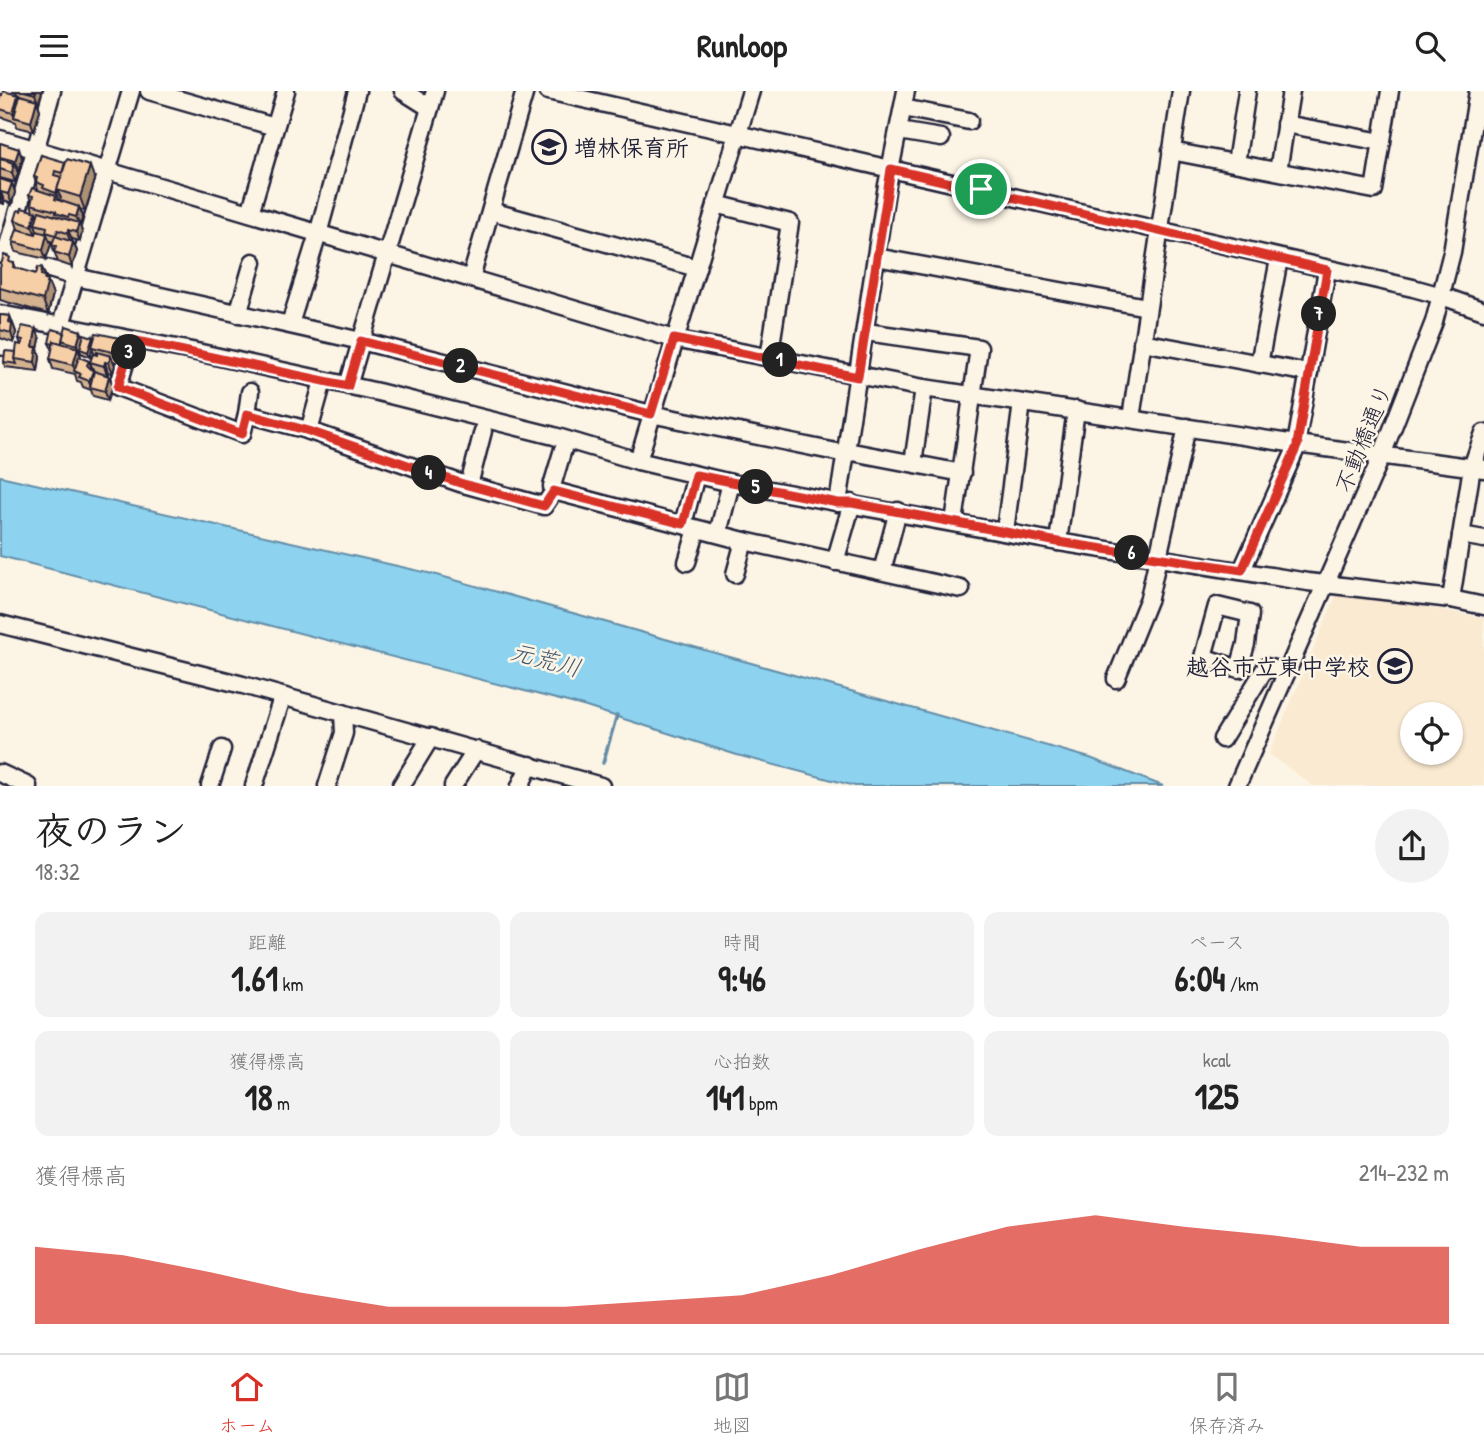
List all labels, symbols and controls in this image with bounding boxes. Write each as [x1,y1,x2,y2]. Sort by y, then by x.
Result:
text: Runloop [697,24,787,67]
icon: menu [35,27,73,65]
icon: search [1411,27,1449,65]
school or university icon: 増林保育所 [530,128,568,166]
place label: 増林保育所 [574,132,689,163]
pin [951,159,1011,219]
icon: arrive [962,170,1000,208]
pin: 7 [1302,297,1336,332]
text: 7 [1314,300,1323,326]
pin: 3 [111,335,146,369]
text: 3 [124,338,133,364]
pin: 1 [762,343,798,377]
text: 1 [776,346,783,372]
pin: 2 [444,349,478,383]
text: 2 [456,352,465,378]
street label: 不動橋通り [1327,379,1399,497]
pin: 4 [412,455,446,491]
text: 4 [425,459,432,485]
pin: 5 [738,469,774,505]
text: 5 [751,473,760,499]
pin: 6 [1114,535,1150,571]
text: 6 [1128,539,1135,565]
water label: 元荒川 [507,634,585,684]
school or university icon: 越谷市立東中学校 [1376,647,1414,685]
place label: 越谷市立東中学校 [1186,651,1370,682]
map controls [1400,702,1463,765]
button: locate [1400,702,1463,765]
text: 夜のラン [35,804,187,856]
button: share [1375,809,1449,883]
text: 18:32 [35,856,80,887]
text: 距離 [248,929,286,955]
text: 時間 [723,929,761,955]
text: ペース [1189,929,1245,955]
text: 1.61 [231,955,278,1002]
text: 9:46 [718,955,766,1002]
text: 6:04 [1175,955,1225,1002]
text: km [278,971,303,997]
text: /km [1225,971,1259,997]
text: kcal [1203,1047,1231,1073]
text: 獲得標高 [229,1048,305,1074]
text: 心拍数 [713,1048,771,1074]
text: 125 [1195,1073,1239,1120]
text: 18 [245,1074,273,1121]
text: 141 [706,1074,745,1121]
text: m [273,1090,290,1116]
text: bpm [745,1090,778,1116]
text: 214–232 m [1359,1157,1449,1188]
text: 獲得標高 [35,1160,127,1191]
tab: ホーム [219,1368,275,1438]
tab: 地図 [713,1368,751,1438]
tab: 保存済み [1189,1368,1265,1438]

